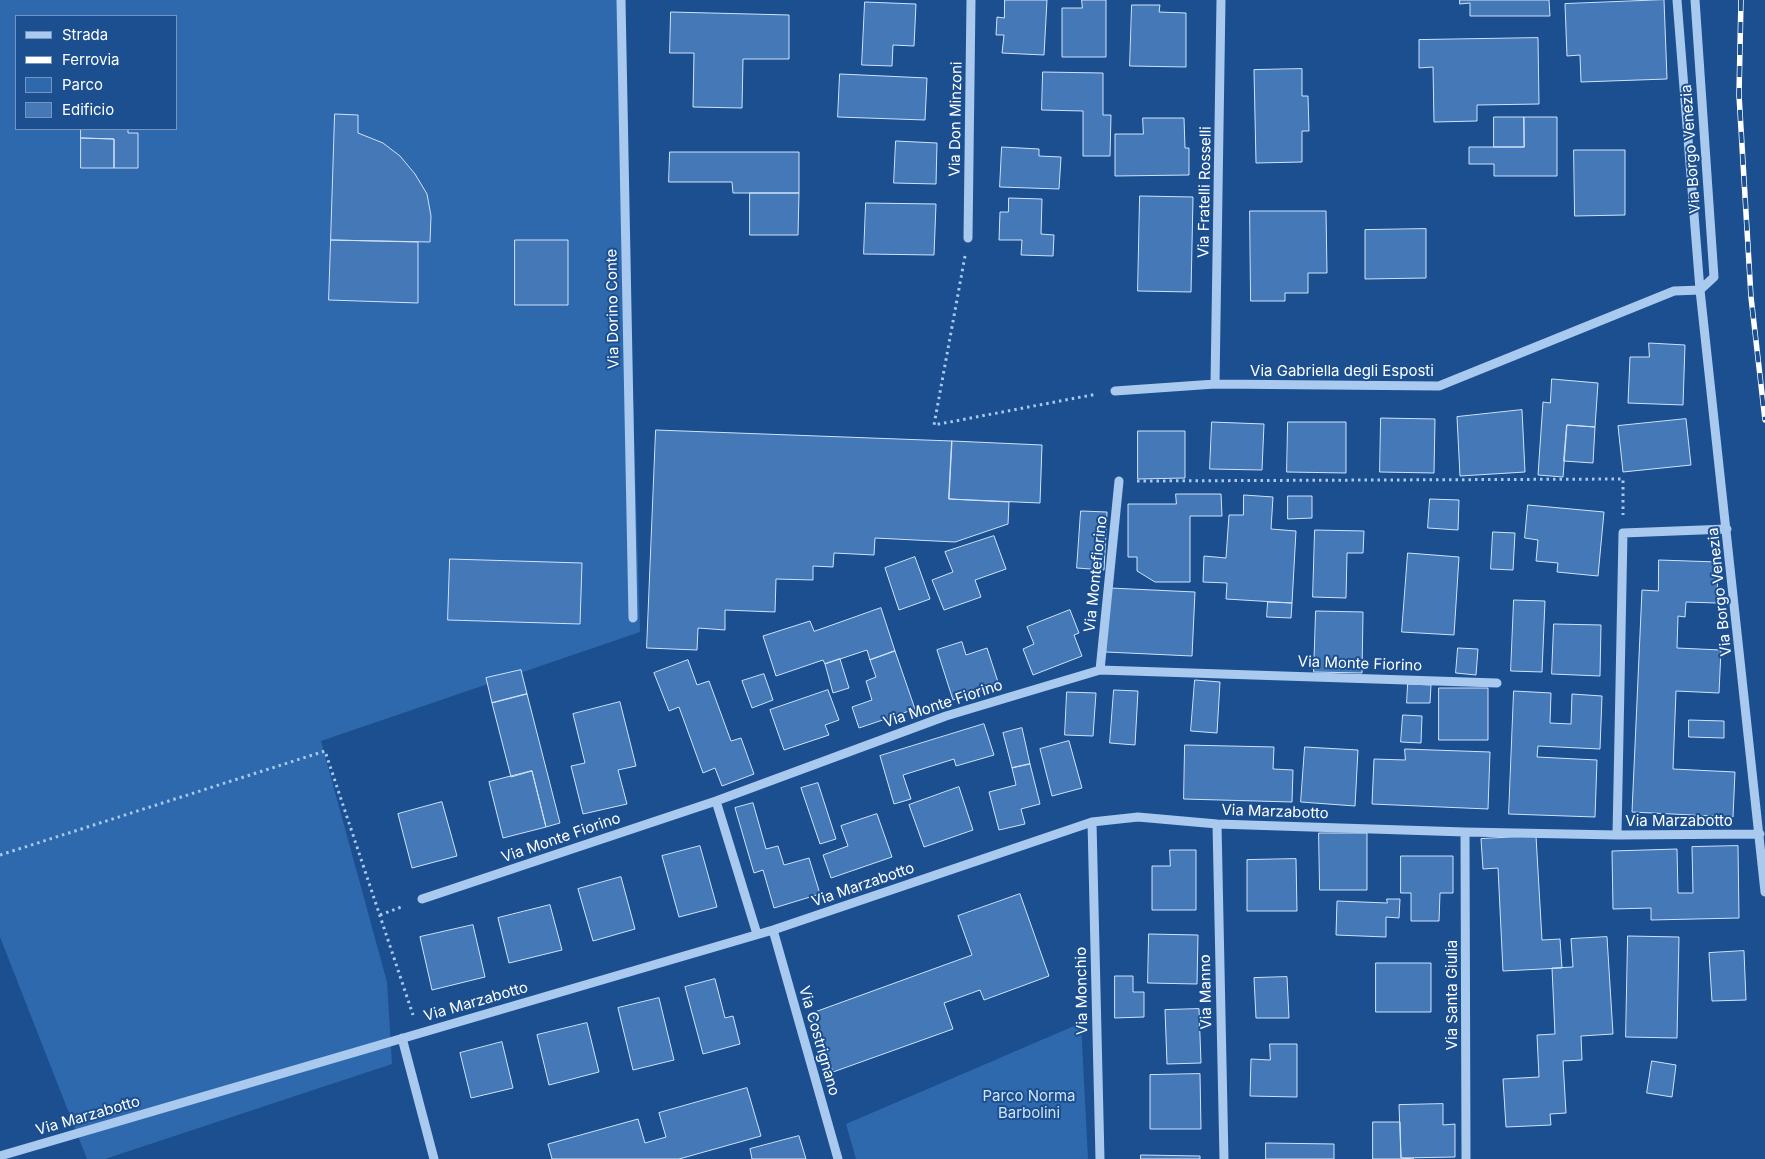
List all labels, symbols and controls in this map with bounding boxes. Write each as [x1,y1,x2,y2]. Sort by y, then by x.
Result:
legend [15,15,178,130]
text: Strada [62,25,108,44]
text: Ferrovia [62,50,119,69]
street label: Via Don Minzoni [946,61,966,177]
text: Parco [62,75,103,94]
street label: Via Borgo Venezia [1678,84,1704,214]
text: Edificio [62,100,114,119]
street label: Via Fratelli Rosselli [1195,126,1215,258]
street label: Via Dorino Conte [603,249,623,369]
street label: Via Gabriella degli Esposti [1250,362,1434,380]
street label: Via Montefiorino [1081,515,1111,633]
street label: Via Borgo Venezia [1704,527,1736,657]
street label: Via Monte Fiorino [1297,653,1423,675]
street label: Via Monte Fiorino [881,676,1005,732]
street label: Via Marzabotto [1221,801,1329,823]
street label: Via Monte Fiorino [499,809,623,867]
street label: Via Marzabotto [1625,812,1733,830]
street label: Via Marzabotto [809,859,917,911]
street label: Via Santa Giulia [1443,940,1461,1050]
street label: Via Monchio [1072,947,1092,1035]
street label: Via Manno [1196,954,1216,1030]
street label: Via Marzabotto [422,979,530,1025]
street label: Via Costrignano [795,984,843,1098]
park label: Parco Norma Barbolini [983,1087,1075,1122]
street label: Via Marzabotto [34,1093,142,1139]

